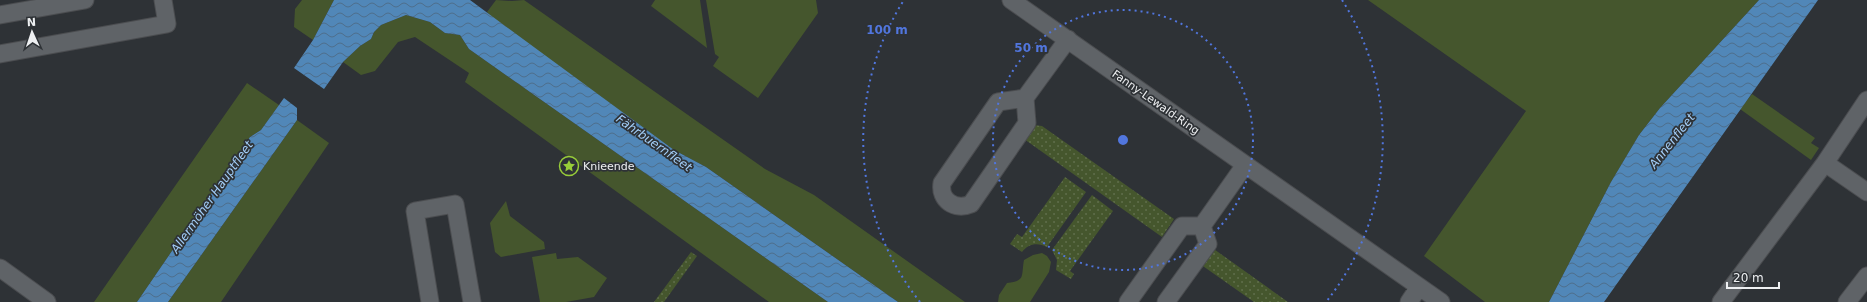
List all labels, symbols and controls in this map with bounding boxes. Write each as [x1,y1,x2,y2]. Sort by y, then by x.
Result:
north arrow [12,12,52,52]
text: N [27,16,36,29]
text: 100 m [866,23,908,37]
text: 50 m [1014,41,1048,55]
street label: Fanny-Lewald-Ring [1110,67,1202,137]
water label: Annenfleet [1646,110,1699,172]
water label: Fährbuernfleet [613,112,696,175]
centre of rings [1116,133,1130,147]
water label: Allermöher Hauptfleet [167,137,257,257]
place icon: Knieende [558,155,580,177]
place label: Knieende [583,160,635,173]
scale bar [1727,264,1779,290]
text: 20 m [1733,271,1764,285]

